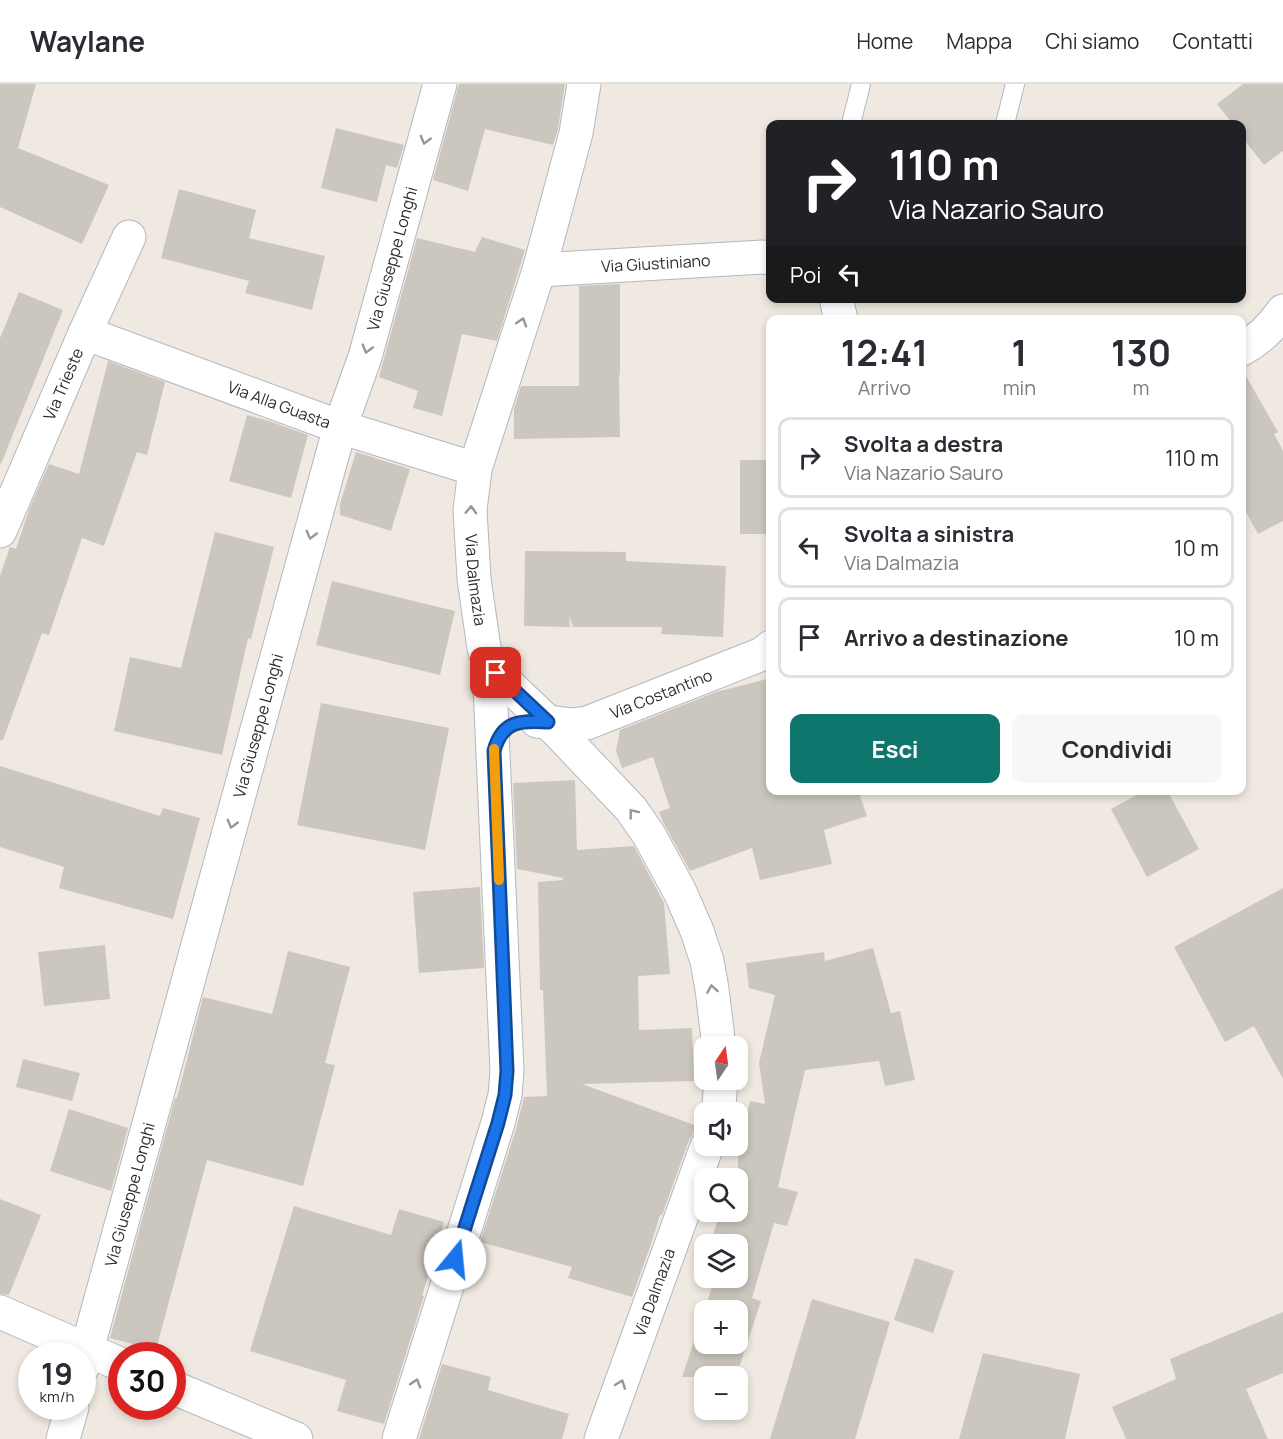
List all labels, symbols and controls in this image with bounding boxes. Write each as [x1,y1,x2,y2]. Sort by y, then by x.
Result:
text: Waylane [30,22,145,60]
text: Home [856,27,913,55]
text: Mappa [946,27,1012,55]
text: Chi siamo [1045,27,1140,55]
text: Contatti [1173,27,1253,55]
one-way arrow [419,135,432,145]
text: 110 m [889,135,1000,193]
icon: right [790,144,868,222]
street label: Via Giuseppe Longhi [362,184,422,333]
text: Via Nazario Sauro [889,190,1104,227]
street label: Via Giustiniano [601,249,711,277]
icon: left [833,258,866,291]
text: Poi [790,260,821,290]
one-way arrow [515,317,527,328]
text: 12:41 [841,328,928,377]
text: 1 [1012,328,1027,377]
text: 130 [1111,328,1171,377]
street label: Via Trieste [38,344,88,424]
one-way arrow [362,344,375,354]
text: Arrivo [858,374,911,401]
text: min [1003,374,1036,401]
text: m [1133,374,1150,401]
street label: Via Alla Guasta [225,376,334,434]
text: Svolta a destra [844,429,1003,459]
icon: right [793,441,826,474]
text: 110 m [1165,443,1219,473]
text: Via Nazario Sauro [844,459,1003,486]
one-way arrow [465,505,477,514]
text: Svolta a sinistra [844,519,1014,549]
one-way arrow [306,529,318,540]
icon: left [793,531,826,564]
street label: Via Dalmazia [460,533,492,627]
text: 10 m [1174,533,1219,563]
text: Via Dalmazia [844,549,959,576]
icon: arrive [793,621,826,654]
text: Arrivo a destinazione [844,623,1068,653]
text: 10 m [1174,623,1219,653]
pin [470,647,521,698]
street label: Via Giuseppe Longhi [228,651,288,800]
icon: arrive [479,656,512,689]
street label: Via Costantino [607,664,716,724]
button: Esci [790,714,1000,783]
button: Condividi [1012,714,1222,783]
one-way arrow [629,808,640,819]
one-way arrow [226,819,239,829]
one-way arrow [706,984,718,994]
north arrow [694,1036,748,1090]
map controls [694,1036,748,1420]
button: sound [694,1102,748,1156]
street label: Via Giuseppe Longhi [99,1120,160,1269]
button: search [694,1168,748,1222]
position arrow [423,1227,487,1291]
button: layers [694,1234,748,1288]
street label: Via Dalmazia [628,1245,680,1339]
button: + [694,1300,748,1354]
speed limit sign: 30 [108,1342,186,1420]
text: 19 [41,1353,73,1394]
button: − [694,1366,748,1420]
one-way arrow [409,1378,422,1389]
one-way arrow [614,1379,627,1390]
text: km/h [40,1386,74,1407]

